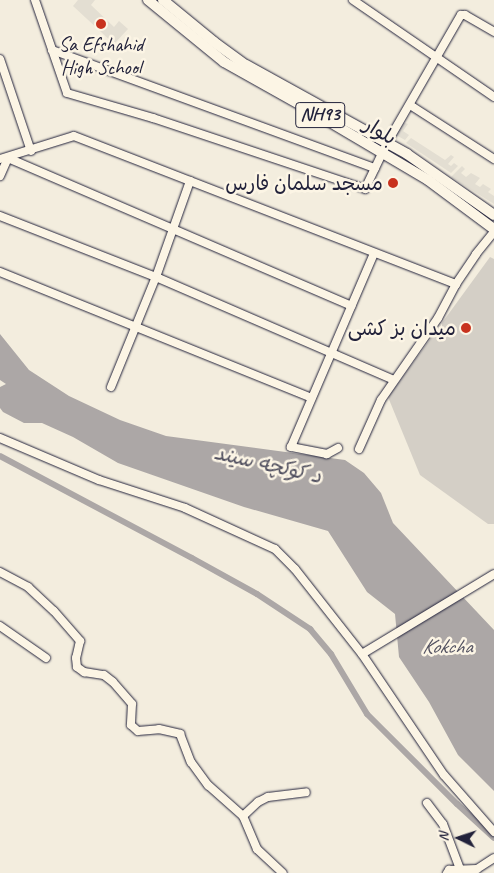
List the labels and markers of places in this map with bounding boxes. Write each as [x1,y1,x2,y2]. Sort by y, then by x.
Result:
marker: Sa Efshahid High School [95,18,107,30]
place label: Sa Efshahid High School [58,32,144,79]
place label: مسجد سلمان فارس [225,171,383,195]
marker: مسجد سلمان فارس [387,177,399,189]
place label: میدان بز کشی [348,316,456,340]
marker: میدان بز کشی [460,322,472,334]

